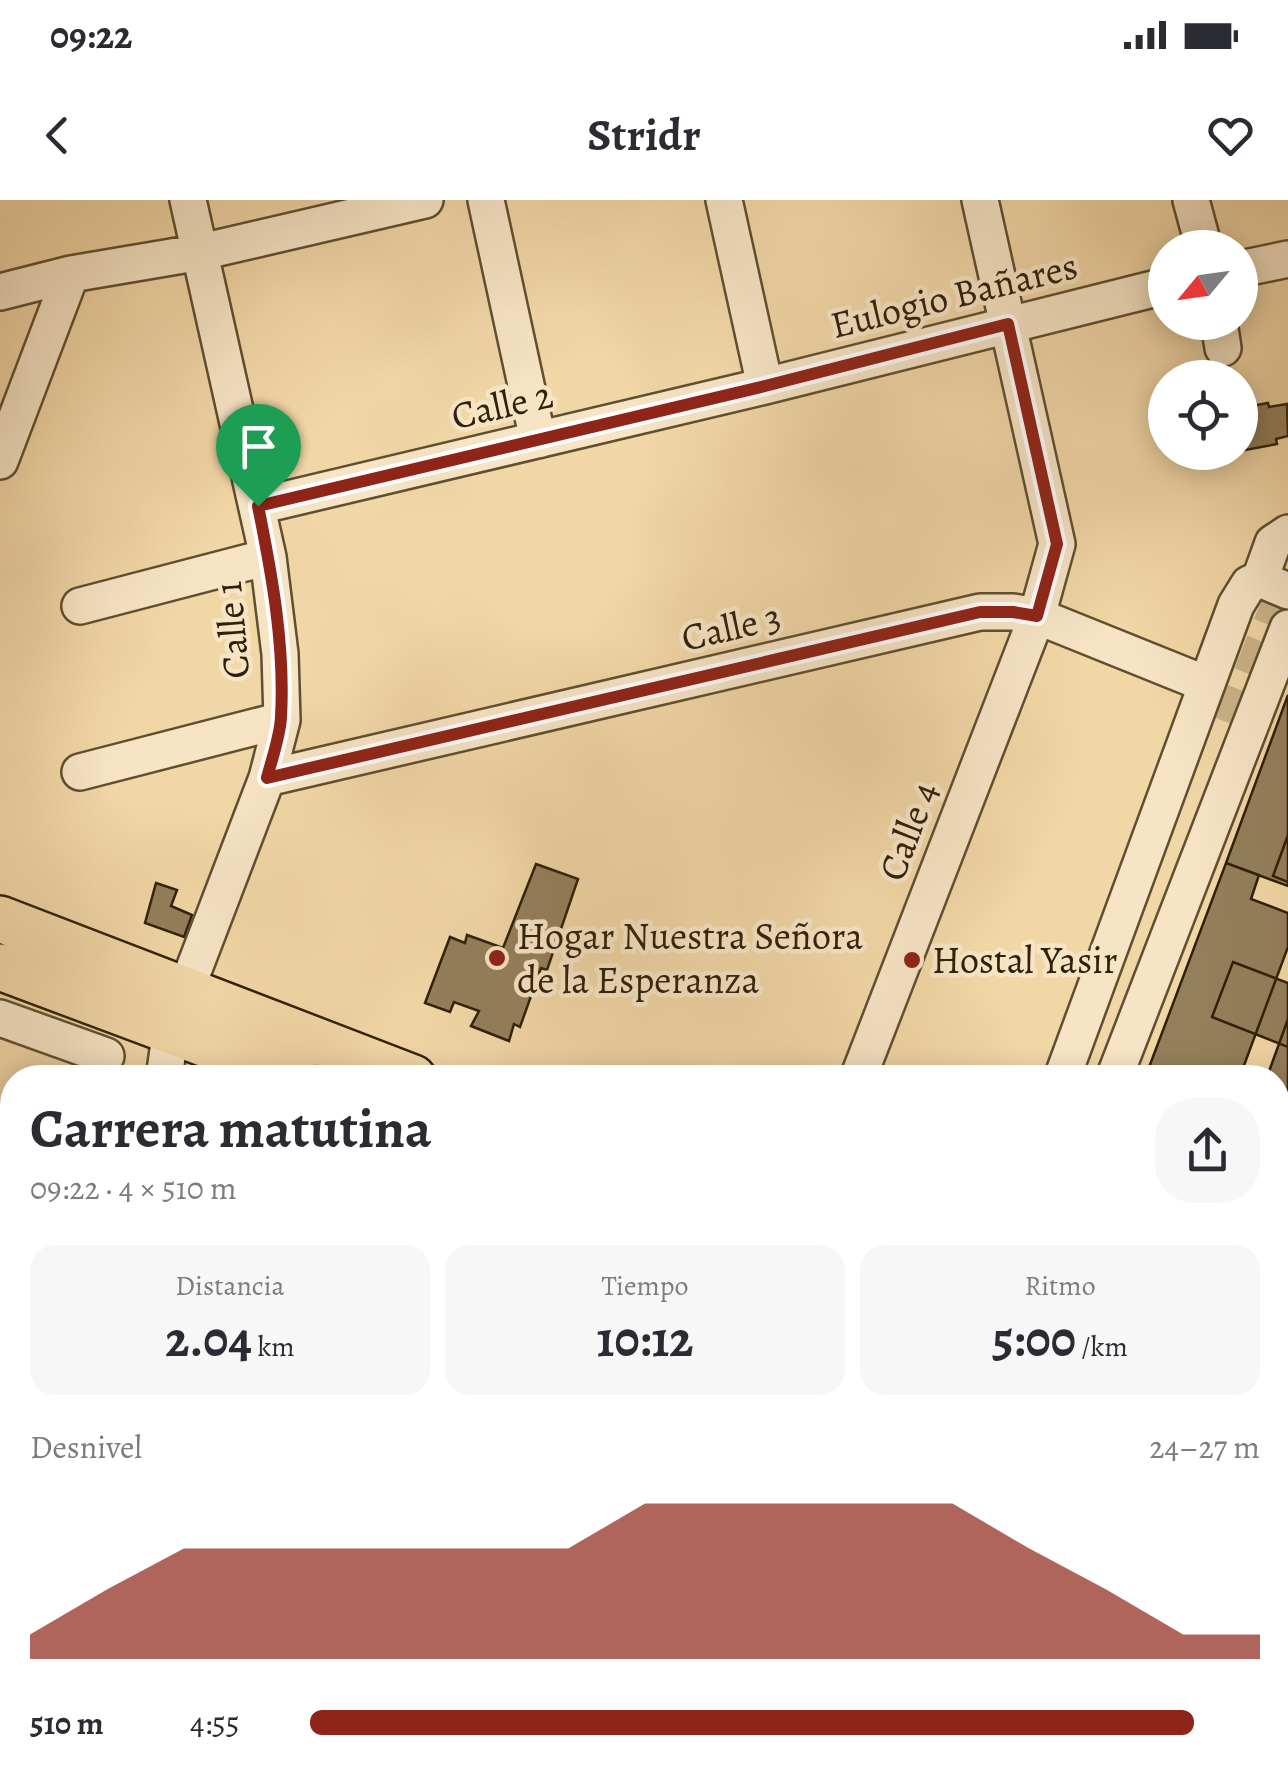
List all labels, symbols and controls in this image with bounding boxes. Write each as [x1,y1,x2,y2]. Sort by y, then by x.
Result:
text: 09:22 [50,9,132,61]
text: Stridr [587,104,701,166]
icon: back [30,108,85,163]
icon: heart [1203,108,1258,163]
north arrow [1148,230,1258,340]
map controls [1148,230,1258,470]
street label: Eulogio Bañares [825,239,1083,351]
button: locate [1148,360,1258,470]
street label: Calle 2 [446,368,558,442]
pin [216,404,301,507]
icon: arrive [231,419,286,474]
street label: Calle 1 [202,579,262,681]
street label: Calle 3 [676,590,786,664]
street label: Calle 4 [865,774,951,888]
place label: Hogar Nuestra Señora de la Esperanza [517,910,863,1006]
place label: Hostal Yasir [932,934,1118,986]
marker: Hogar Nuestra Señora de la Esperanza [486,947,508,969]
marker: Hostal Yasir [901,949,923,971]
text: Carrera matutina [30,1091,431,1166]
button: share [1155,1098,1260,1203]
text: 09:22 · 4 × 510 m [30,1166,237,1210]
text: Distancia [175,1267,285,1305]
text: Tiempo [602,1267,688,1305]
text: Ritmo [1024,1267,1096,1305]
text: 2.04 [165,1305,252,1373]
text: 10:12 [597,1305,694,1373]
text: 5:00 [992,1305,1076,1373]
text: km [252,1328,295,1366]
text: /km [1076,1328,1128,1366]
text: Desnivel [30,1425,142,1469]
text: 24–27 m [1149,1425,1260,1469]
text: 510 m [30,1701,104,1745]
text: 4:55 [190,1701,240,1745]

